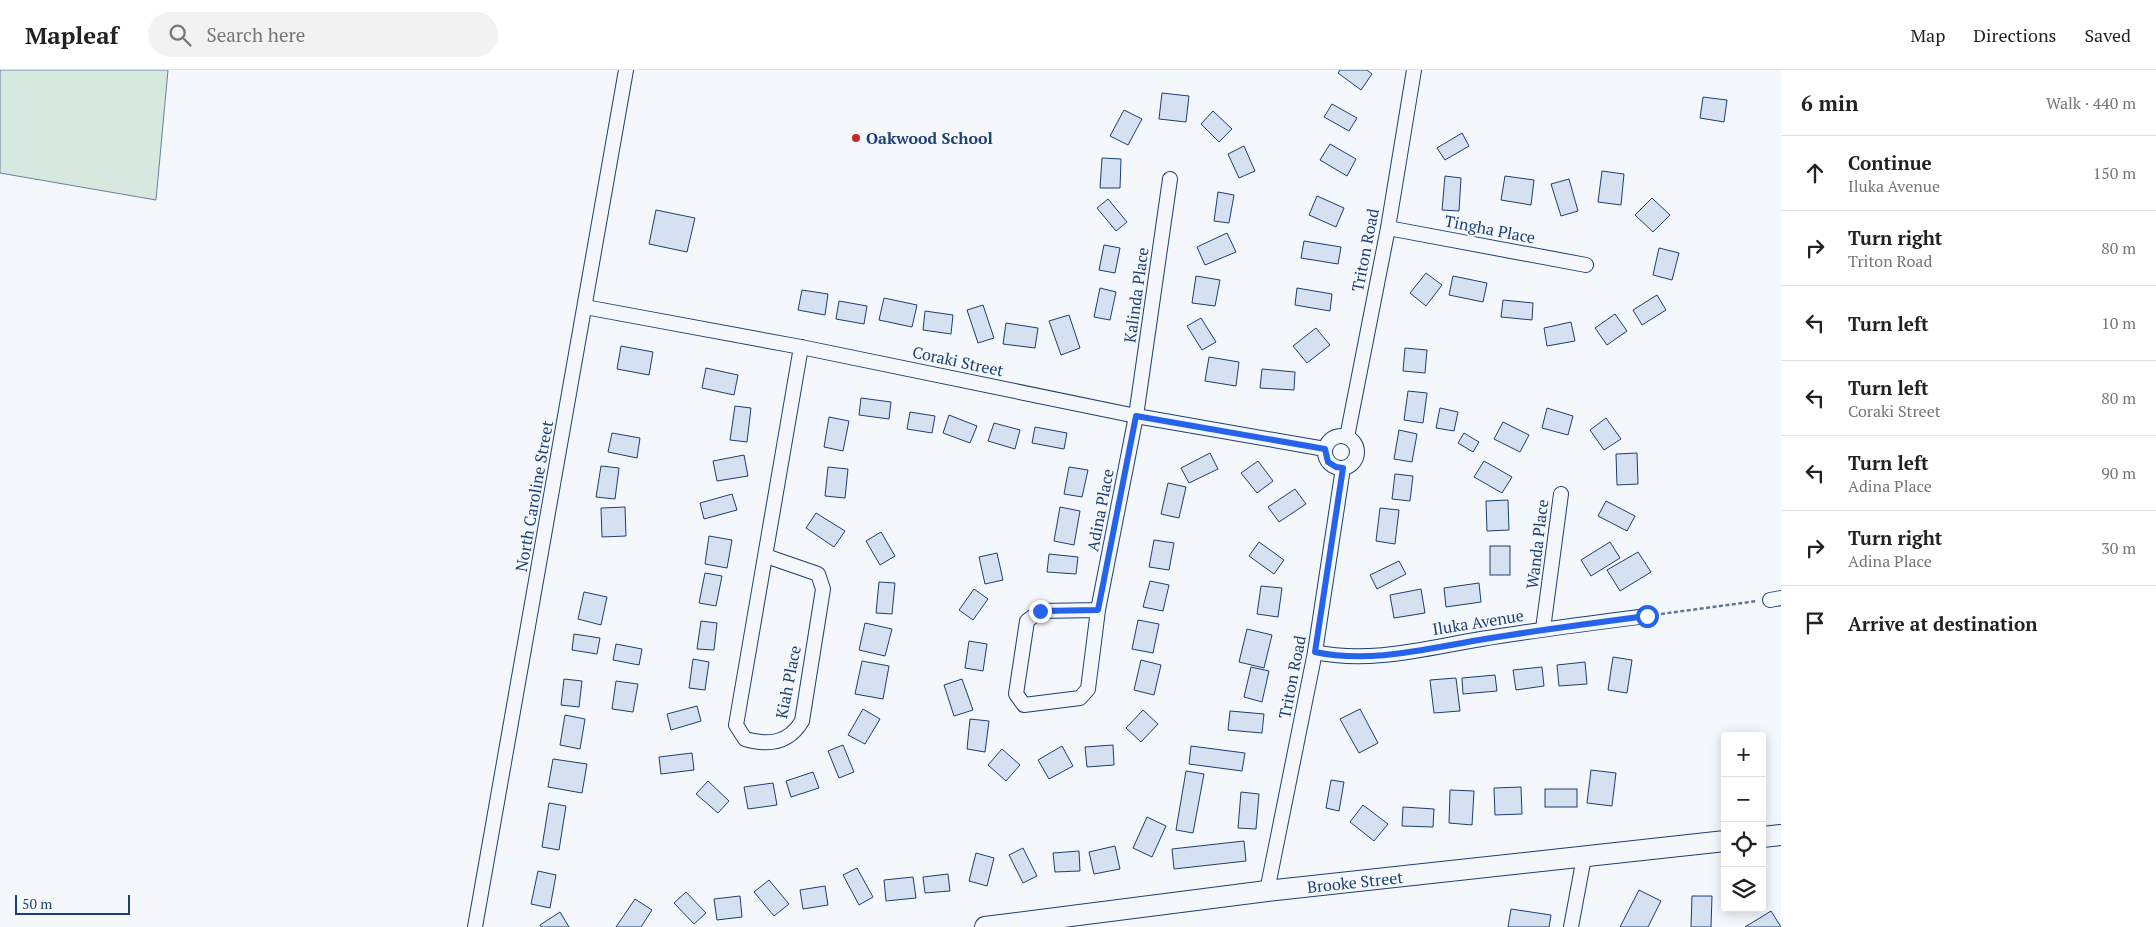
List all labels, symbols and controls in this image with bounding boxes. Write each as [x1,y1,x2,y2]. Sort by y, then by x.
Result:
search box [148,12,498,57]
text: Mapleaf [25,19,118,51]
icon: search [166,21,194,49]
text: Search here [206,22,305,47]
text: Map [1910,23,1945,47]
text: Directions [1973,23,2056,47]
text: Saved [2084,23,2131,47]
text: 6 min [1801,89,1858,117]
text: Walk · 440 m [2046,92,2136,114]
place label: Oakwood School [866,127,993,149]
marker: Oakwood School [850,132,862,144]
text: Continue [1848,150,1932,175]
icon: ahead [1801,159,1829,187]
text: 150 m [2093,162,2136,184]
text: Iluka Avenue [1848,175,1940,197]
street label: Triton Road [1346,206,1384,293]
street label: Tingha Place [1443,209,1537,249]
text: Turn right [1848,225,1942,250]
icon: right [1801,234,1829,262]
text: 80 m [2101,237,2136,259]
street label: Kalinda Place [1118,246,1154,344]
text: Triton Road [1848,250,1932,272]
icon: left [1801,309,1829,337]
text: Turn left [1848,311,1929,336]
text: 10 m [2101,312,2136,334]
street label: Coraki Street [910,341,1006,381]
text: Turn left [1848,375,1929,400]
icon: left [1801,384,1829,412]
text: 80 m [2101,387,2136,409]
text: Coraki Street [1848,400,1941,422]
street label: North Caroline Street [510,419,558,573]
text: Turn left [1848,450,1929,475]
icon: left [1801,459,1829,487]
text: 90 m [2101,462,2136,484]
street label: Adina Place [1081,467,1119,553]
text: Adina Place [1848,475,1932,497]
street label: Wanda Place [1521,498,1553,590]
text: Turn right [1848,525,1942,550]
icon: right [1801,534,1829,562]
text: 30 m [2101,537,2136,559]
text: Adina Place [1848,550,1932,572]
route end [1029,600,1052,623]
street label: Iluka Avenue [1431,604,1525,640]
route start [1636,605,1659,628]
icon: arrive [1801,609,1829,637]
text: Arrive at destination [1848,611,2037,636]
street label: Triton Road [1273,633,1311,720]
street label: Kiah Place [770,643,806,721]
map controls [1721,732,1766,912]
button: + [1721,732,1766,777]
button: − [1721,777,1766,822]
button: locate [1721,822,1766,867]
street label: Brooke Street [1306,866,1404,898]
button: layers [1721,867,1766,912]
scale bar [15,892,130,915]
text: 50 m [22,894,52,913]

